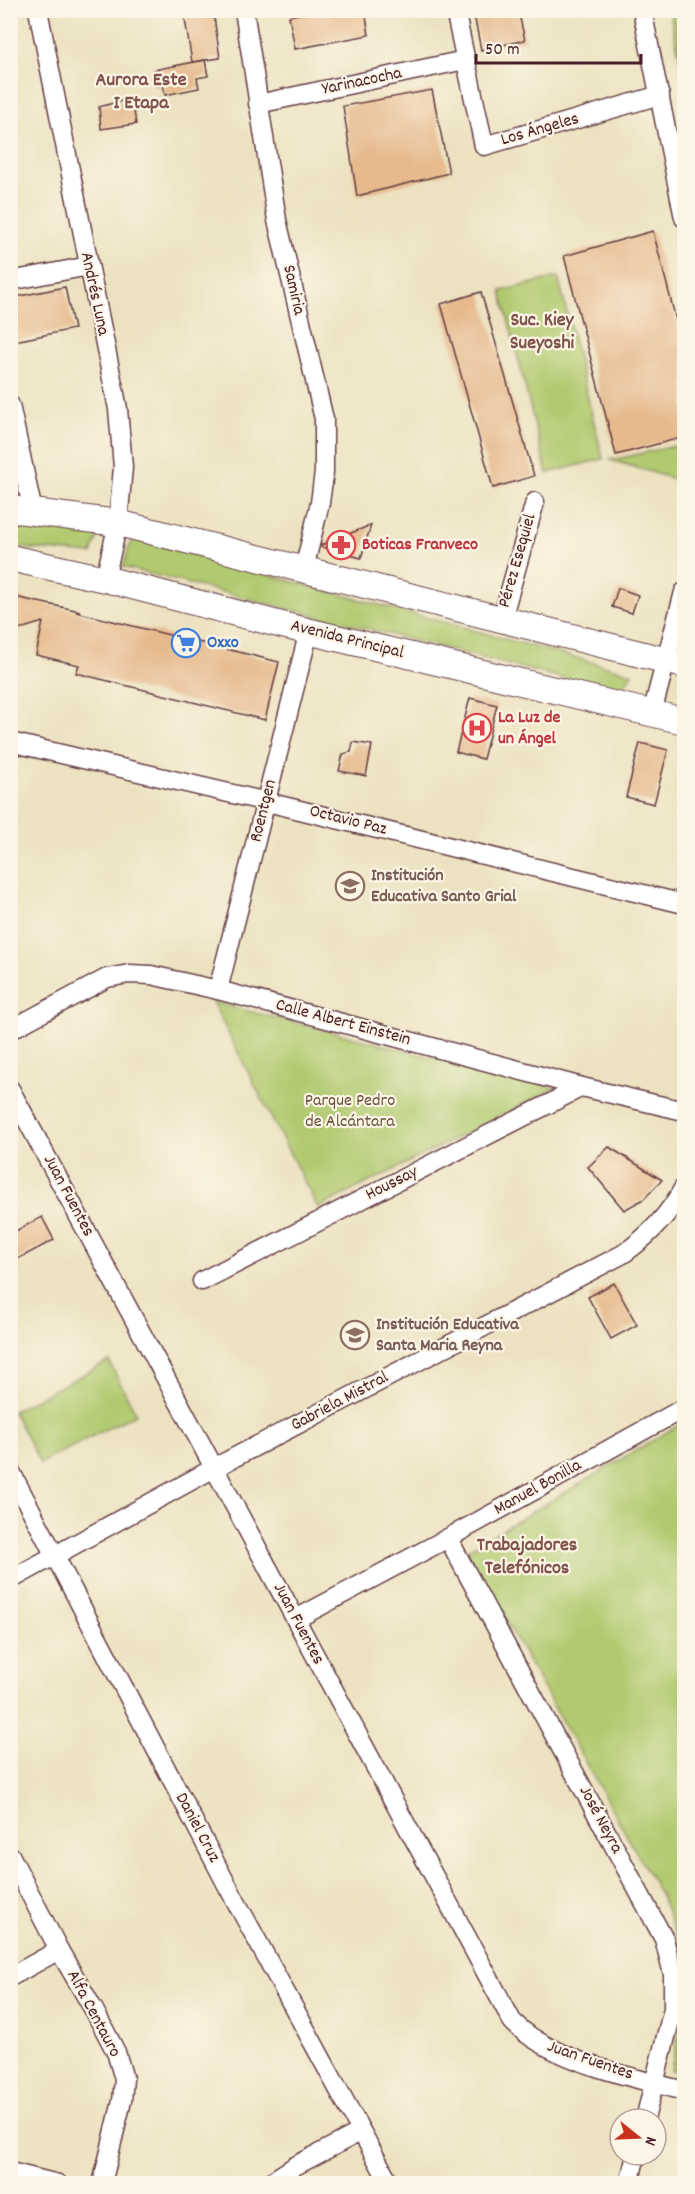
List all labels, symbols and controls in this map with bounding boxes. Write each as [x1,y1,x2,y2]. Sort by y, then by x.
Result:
scale bar [476,27,641,65]
text: 50 m [485,38,520,63]
street label: Yarinacocha [320,61,405,103]
district label: Aurora Este I Etapa [96,67,187,118]
street label: Los Ángeles [498,107,582,153]
street label: Andrés Luna [73,250,115,339]
street label: Samiria [275,263,311,318]
district label: Suc. Kiey Sueyoshi [510,307,575,358]
street label: Pérez Esequiel [493,511,544,611]
pharmacy icon: Boticas Franveco [325,529,357,561]
place label: Boticas Franveco [362,533,478,558]
street label: Avenida Principal [288,614,407,666]
supermarket icon: Oxxo [170,627,202,659]
place label: Oxxo [207,631,239,656]
place label: La Luz de un Ángel [498,706,560,752]
hospital icon: La Luz de un Ángel [461,712,493,744]
street label: Roentgen [244,777,284,845]
street label: Octavio Paz [307,799,390,843]
place label: Institución Educativa Santo Grial [371,864,517,910]
school or university icon: Institución Educativa Santo Grial [334,870,366,902]
street label: Calle Albert Einstein [273,993,413,1053]
park label: Parque Pedro de Alcántara [305,1089,395,1135]
street label: Juan Fuentes [36,1151,100,1241]
street label: Houssay [361,1160,423,1208]
place label: Institución Educativa Santa Maria Reyna [376,1313,519,1359]
school or university icon: Institución Educativa Santa Maria Reyna [339,1319,371,1351]
street label: Gabriela Mistral [287,1365,394,1438]
street label: Manuel Bonilla [490,1453,587,1522]
district label: Trabajadores Telefónicos [477,1532,577,1583]
street label: Juan Fuentes [266,1579,330,1669]
street label: José Neyra [572,1782,628,1859]
street label: Daniel Cruz [168,1789,226,1867]
street label: Alfa Centauro [60,1966,126,2062]
street label: Juan Fuentes [544,2035,636,2087]
north arrow [608,2107,668,2167]
text: N [638,2134,662,2148]

